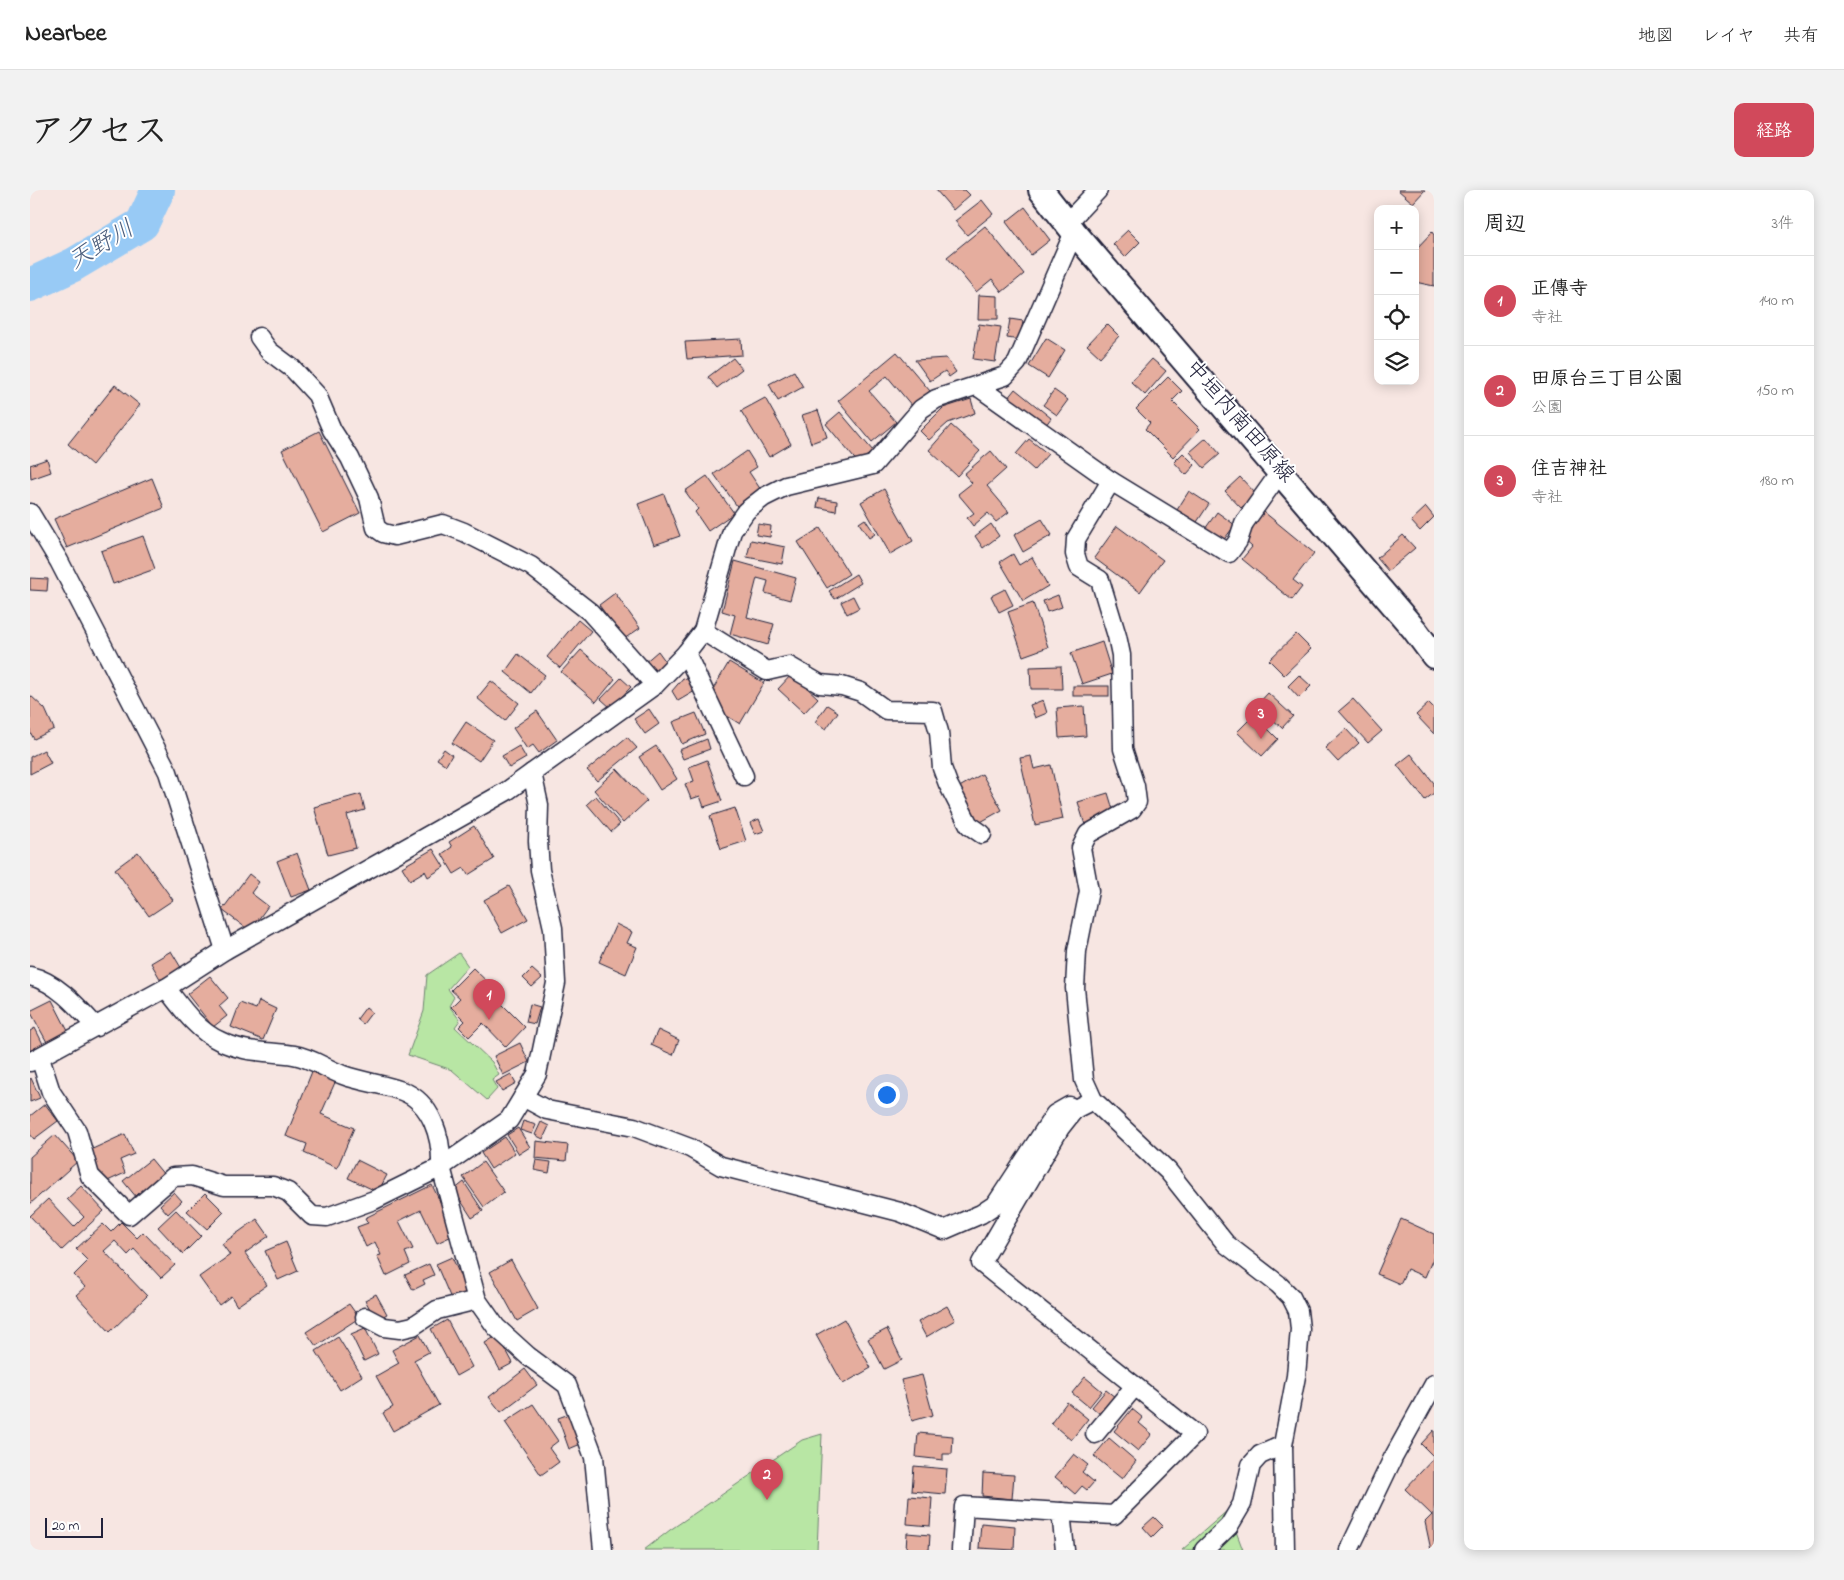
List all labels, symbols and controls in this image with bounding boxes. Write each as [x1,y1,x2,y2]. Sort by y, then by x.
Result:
text: Nearbee [25,17,107,52]
text: 地図 [1638,24,1674,50]
text: レイヤ [1702,24,1755,50]
text: 共有 [1783,24,1819,50]
button: 経路 [1734,103,1814,157]
text: アクセス [30,108,168,159]
map controls [1374,205,1419,385]
button: + [1374,205,1419,250]
text: 周辺 [1484,210,1526,240]
water label: 天野川 [62,212,142,280]
text: 3件 [1771,212,1794,236]
button: − [1374,250,1419,295]
text: 正傳寺 [1531,276,1588,303]
text: 1 [1497,289,1503,313]
text: 140 m [1759,289,1794,313]
button: locate [1374,295,1419,340]
text: 寺社 [1531,306,1563,330]
button: layers [1374,340,1419,385]
street label: 中垣内南田原線 [1176,353,1302,491]
text: 田原台三丁目公園 [1531,366,1683,393]
text: 2 [1496,379,1504,403]
text: 150 m [1756,379,1794,403]
text: 公園 [1531,396,1563,420]
text: 住吉神社 [1531,456,1607,483]
text: 3 [1497,469,1503,493]
text: 180 m [1760,469,1794,493]
text: 寺社 [1531,486,1563,510]
pin: 3 [1245,698,1277,739]
pin: 1 [473,979,505,1020]
your location [874,1082,900,1108]
pin: 2 [751,1459,783,1500]
scale bar [45,1515,102,1538]
text: 20 m [52,1516,79,1537]

